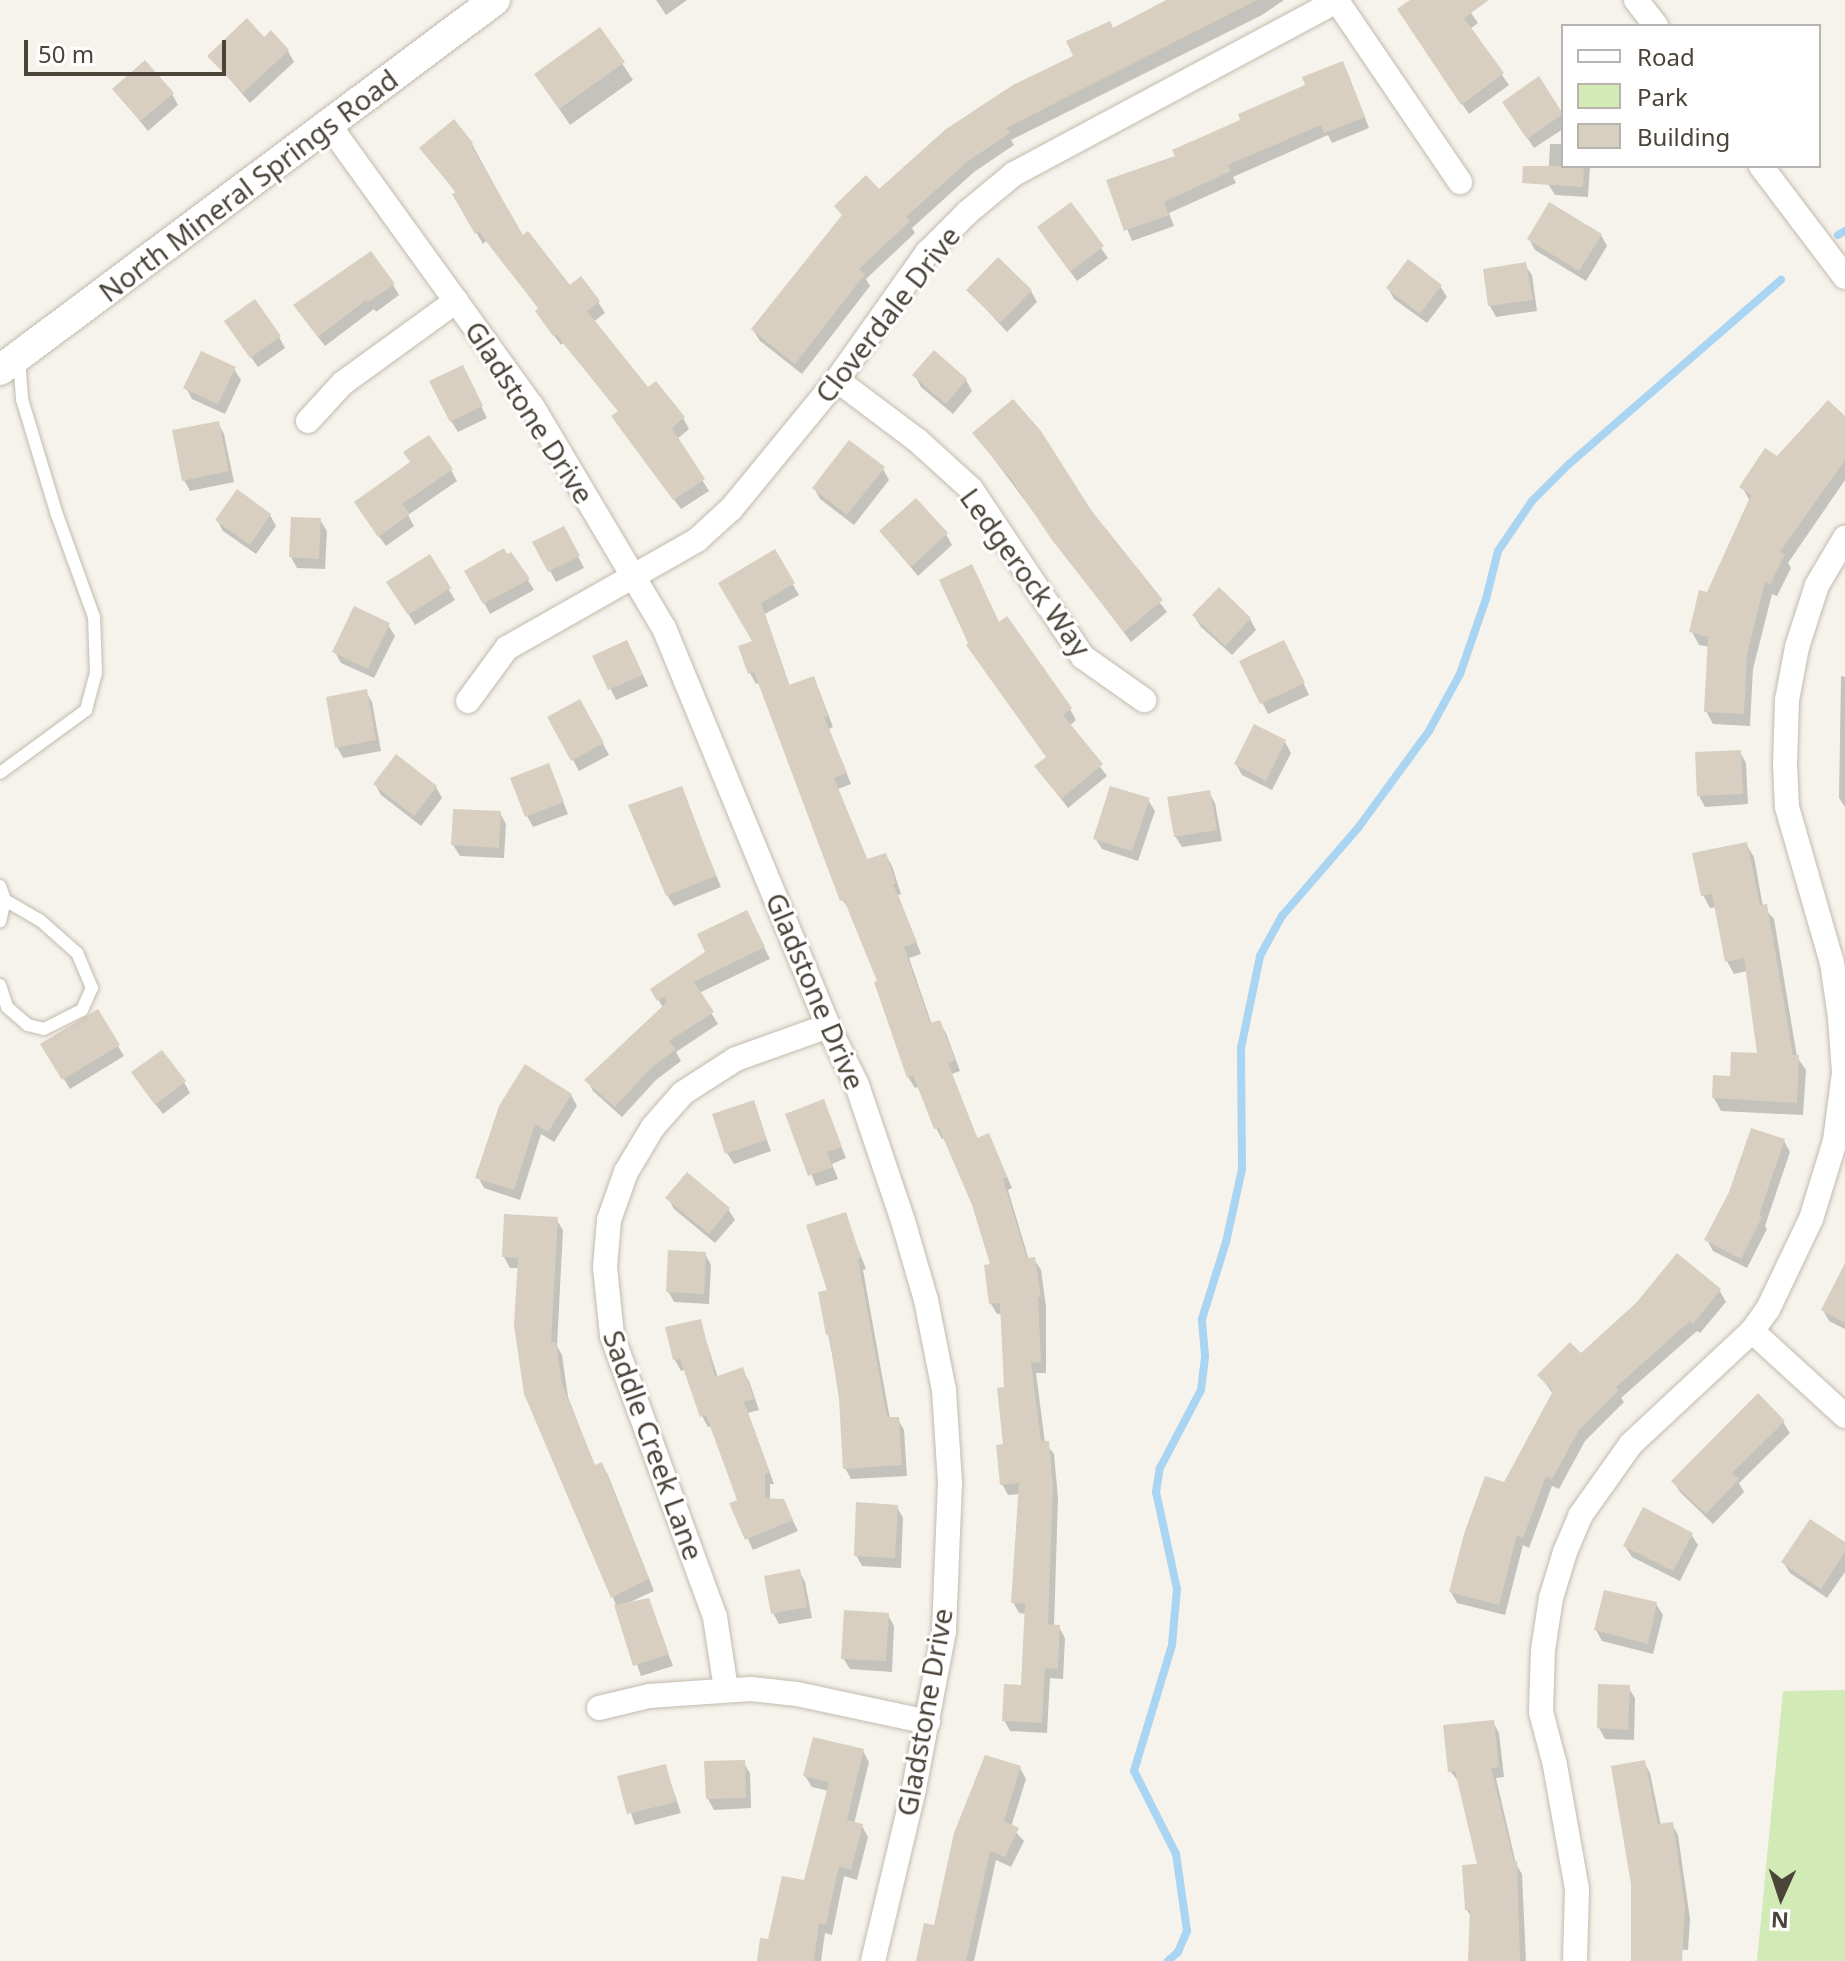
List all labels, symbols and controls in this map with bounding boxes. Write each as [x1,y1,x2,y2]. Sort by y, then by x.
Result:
scale bar [28,24,230,74]
legend [1561,24,1821,168]
text: 50 m [38,37,94,70]
text: Road [1637,40,1695,73]
street label: North Mineral Springs Road [92,62,404,308]
text: Park [1637,80,1688,113]
text: Building [1637,120,1730,153]
street label: Cloverdale Drive [808,219,966,409]
street label: Gladstone Drive [459,315,601,509]
street label: Ledgerock Way [954,481,1098,663]
street label: Gladstone Drive [759,887,873,1095]
street label: Saddle Creek Lane [597,1326,711,1564]
street label: Gladstone Drive [889,1605,959,1819]
north arrow [1741,1857,1821,1937]
text: N [1770,1906,1789,1936]

